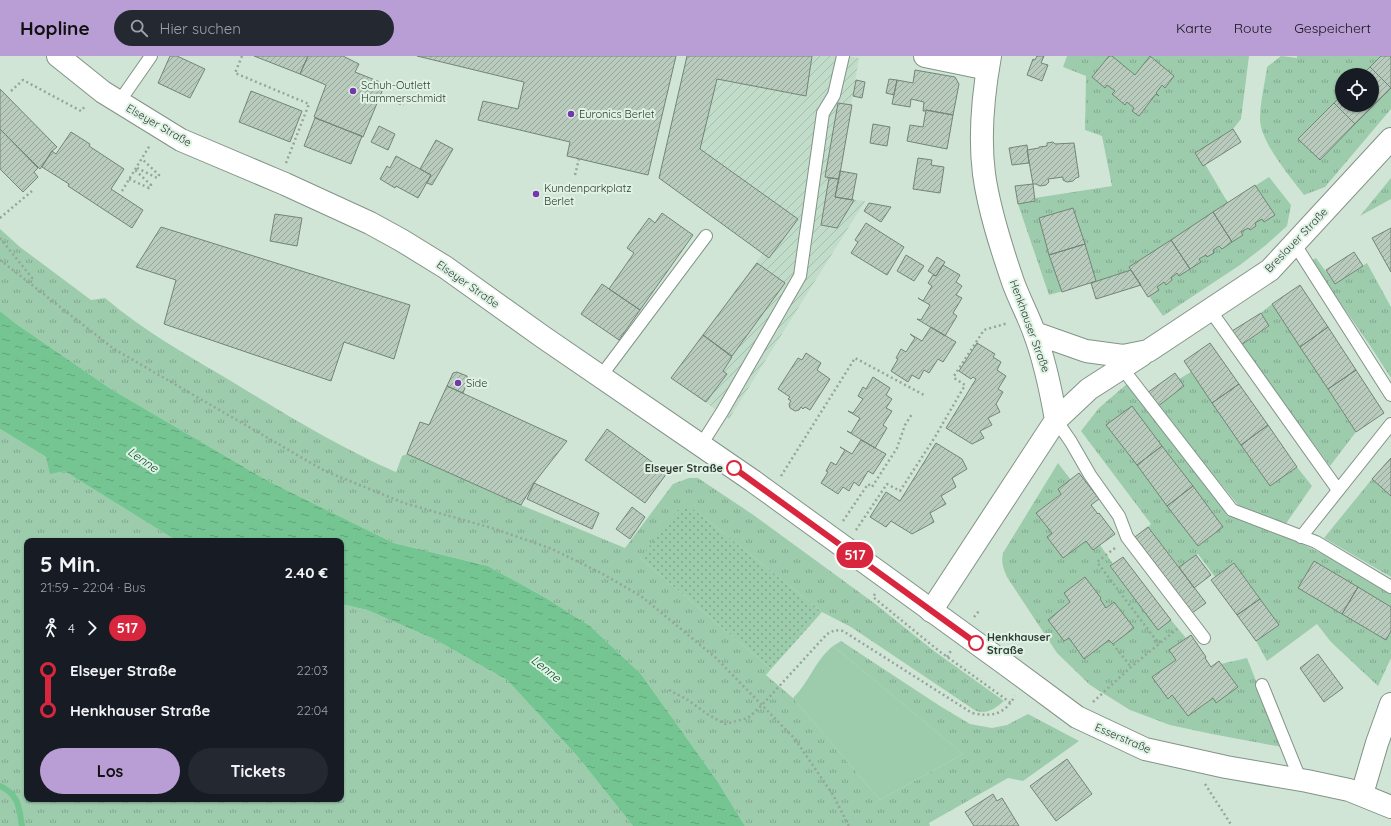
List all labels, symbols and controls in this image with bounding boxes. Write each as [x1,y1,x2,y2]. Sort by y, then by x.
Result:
search box [114,10,394,46]
text: Hopline [20,16,90,40]
icon: search [128,17,150,39]
text: Hier suchen [160,19,241,38]
text: Karte [1176,19,1212,37]
text: Route [1234,19,1272,37]
text: Gespeichert [1294,19,1371,37]
map controls [1335,68,1379,112]
button: locate [1335,68,1379,112]
place label: Schuh-Outlett Hammerschmidt [361,78,446,105]
marker: Schuh-Outlett Hammerschmidt [348,86,358,96]
street label: Elseyer Straße [124,101,194,149]
place label: Euronics Berlet [579,107,655,121]
marker: Euronics Berlet [566,109,576,119]
place label: Kundenparkplatz Berlet [544,181,631,208]
marker: Kundenparkplatz Berlet [531,189,541,199]
street label: Breslauer Straße [1261,205,1331,275]
street label: Elseyer Straße [434,257,502,311]
street label: Henkhauser Straße [1007,278,1053,374]
place label: Side [466,376,487,390]
marker: Side [453,378,463,388]
water label: Lenne [125,444,162,476]
marker: Elseyer Straße [726,460,742,476]
place label: Elseyer Straße [645,461,724,475]
line badge: 517 [832,542,878,568]
text: 517 [844,546,866,564]
text: 5 Min. [40,550,101,578]
text: 2.40 € [285,563,328,582]
text: 21:59 – 22:04 · Bus [40,579,146,595]
icon: walk [40,617,62,639]
icon: forward [81,617,103,639]
text: 517 [117,619,138,637]
text: 4 [68,620,75,636]
place label: Henkhauser Straße [987,630,1051,657]
marker: Henkhauser Straße [968,635,984,651]
water label: Lenne [528,652,565,686]
text: Elseyer Straße [70,661,177,680]
text: 22:03 [297,662,328,678]
text: Henkhauser Straße [70,701,210,720]
text: 22:04 [297,702,328,718]
street label: Esserstraße [1093,720,1153,756]
button: Los [40,748,180,794]
button: Tickets [188,748,328,794]

